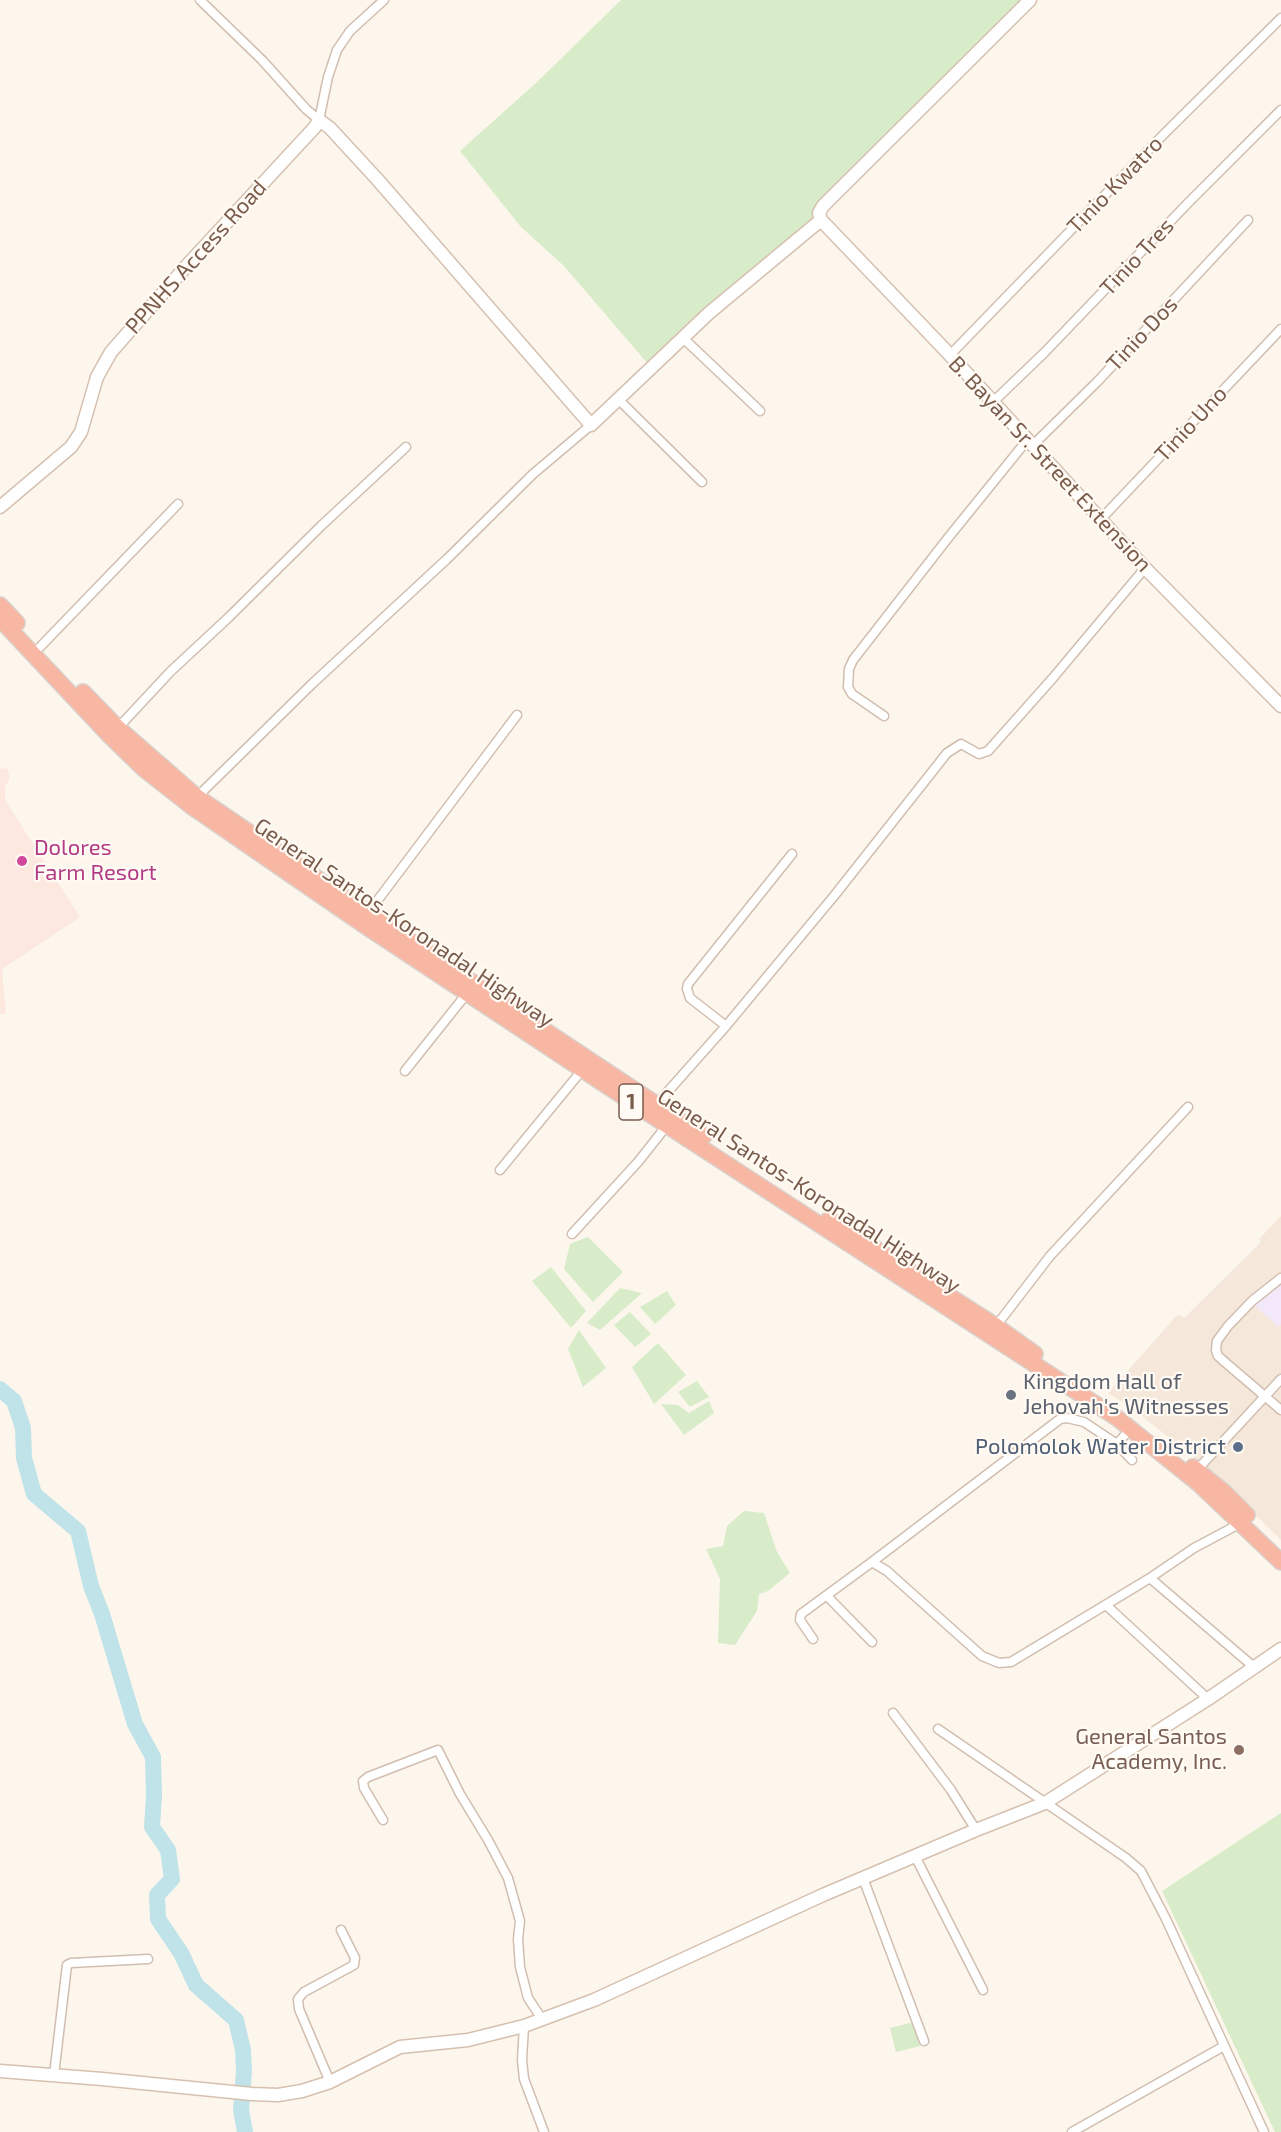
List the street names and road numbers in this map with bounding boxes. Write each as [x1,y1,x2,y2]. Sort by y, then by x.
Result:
street label: Tinio Kwatro [1062,131,1168,239]
street label: PPNHS Access Road [120,175,272,339]
street label: Tinio Tres [1095,213,1179,301]
street label: Tinio Dos [1101,291,1183,377]
street label: B. Bayan Sr. Street Extension [943,351,1157,577]
street label: Tinio Uno [1149,381,1233,467]
street label: General Santos-Koronadal Highway [249,813,559,1033]
street label: General Santos-Koronadal Highway [653,1083,965,1299]
road number: 1 [619,1084,643,1120]

